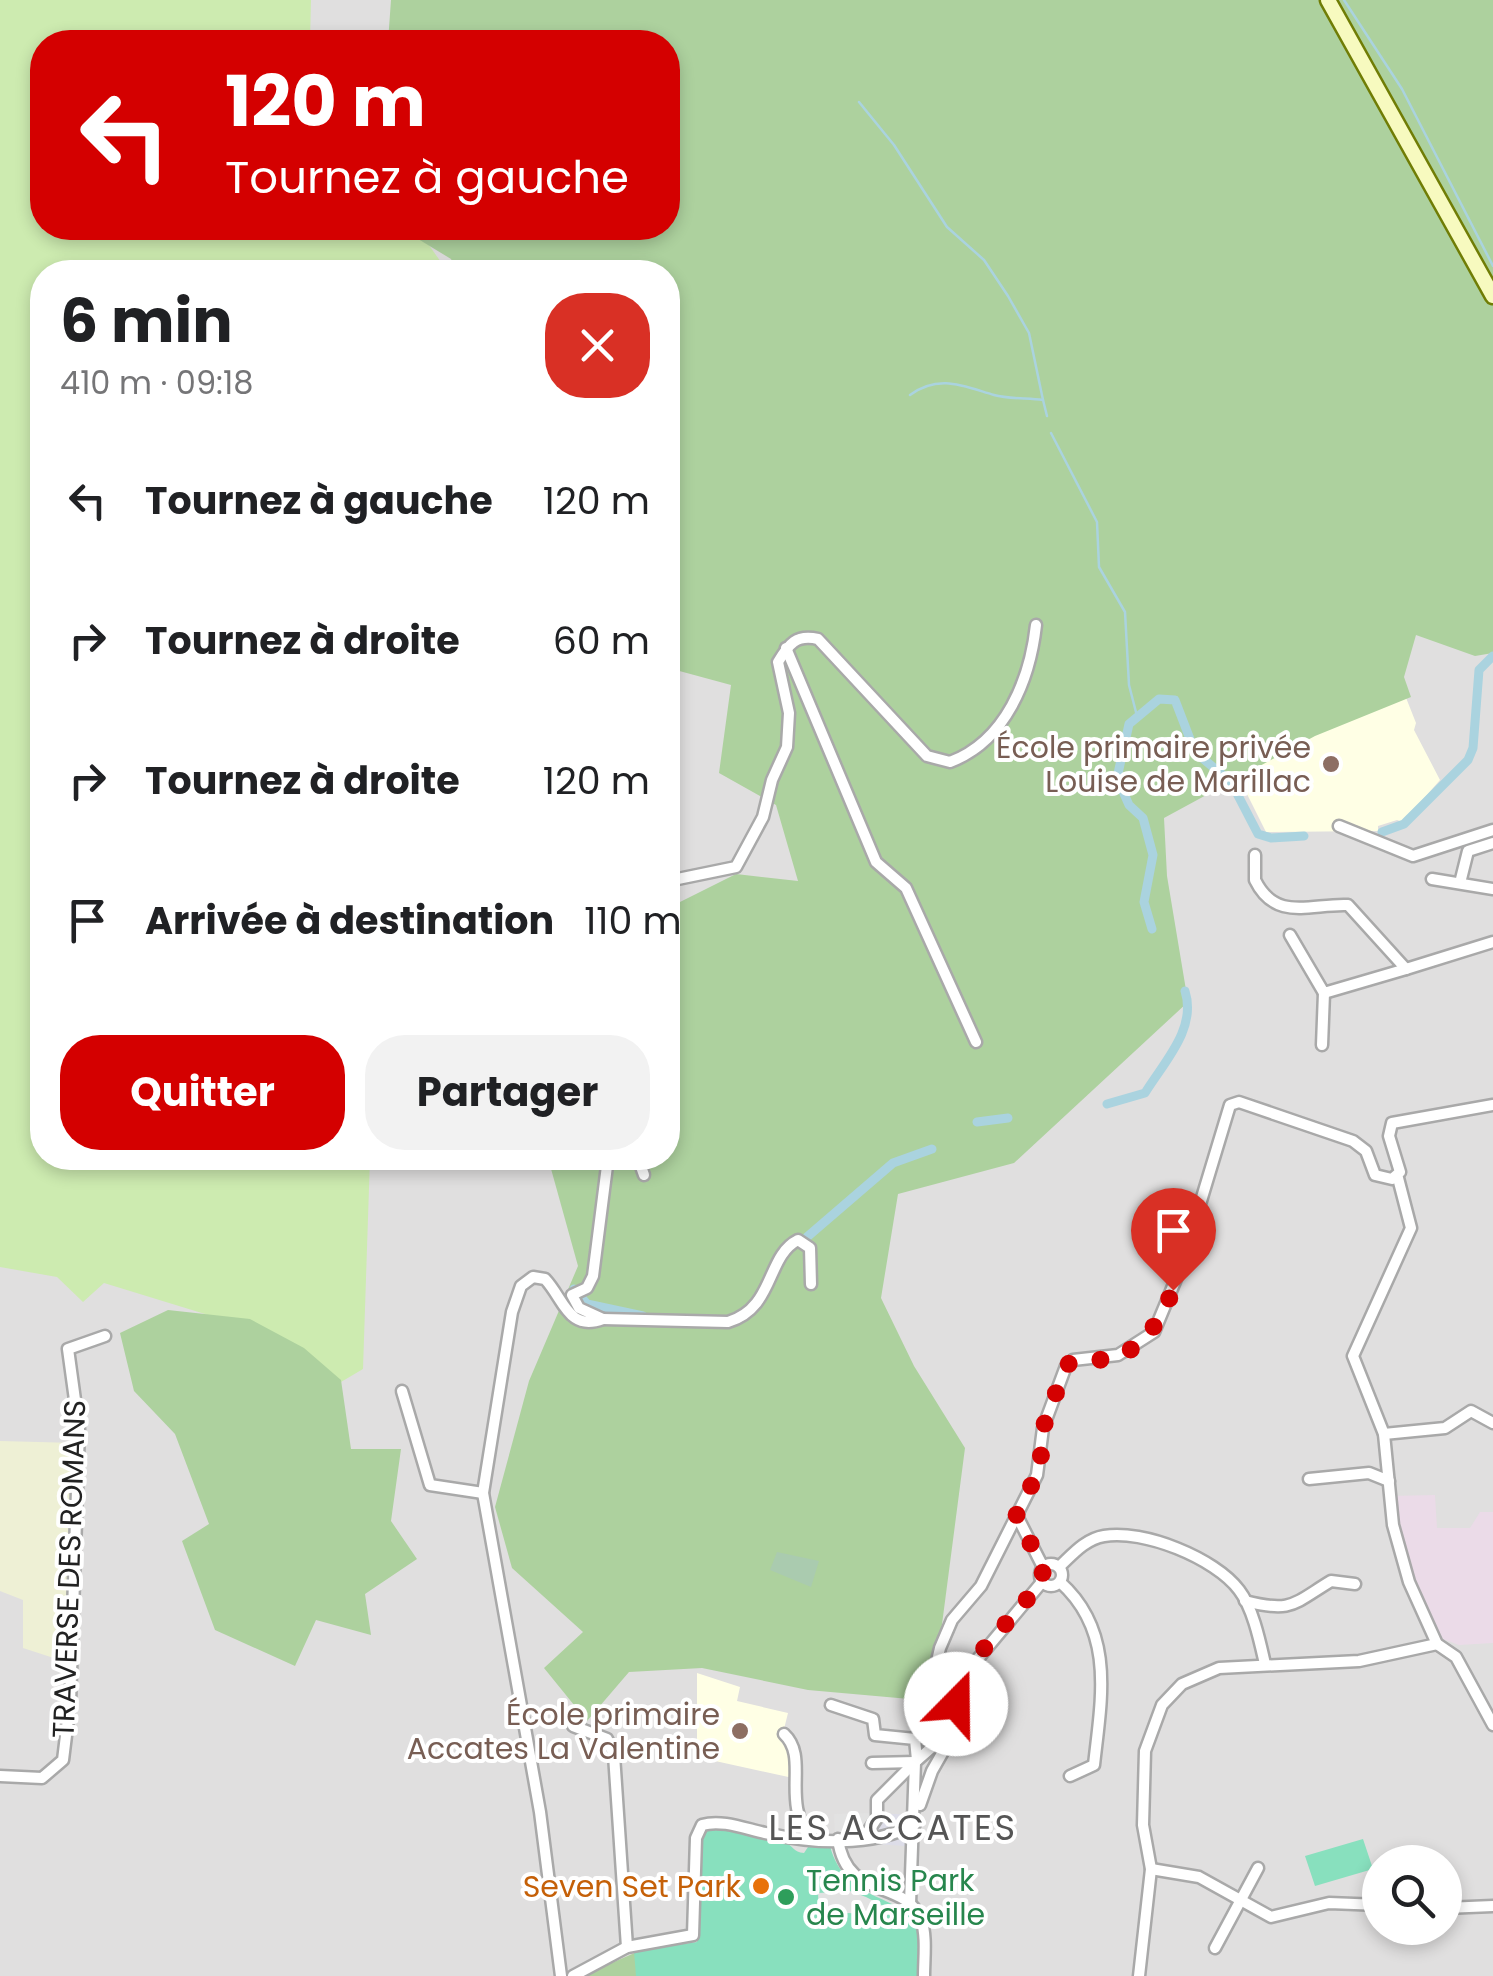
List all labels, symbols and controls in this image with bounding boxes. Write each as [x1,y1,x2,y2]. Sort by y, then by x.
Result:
text: 120 m [225,52,426,151]
icon: left [60,70,190,200]
text: Tournez à gauche [225,146,629,209]
text: 6 min [60,279,233,363]
button: close [545,293,650,398]
text: 410 m · 09:18 [60,360,253,405]
icon: left [60,473,115,528]
text: Tournez à gauche [145,474,493,527]
text: 120 m [543,474,650,527]
icon: right [60,613,115,668]
text: Tournez à droite [145,614,460,667]
text: 60 m [553,614,650,667]
place label: École primaire privée Louise de Marillac [996,726,1311,803]
icon: right [60,753,115,808]
marker: École primaire privée Louise de Marillac [1320,753,1342,775]
text: Tournez à droite [145,754,460,807]
text: 120 m [543,754,650,807]
icon: arrive [60,893,115,948]
text: Arrivée à destination [145,894,554,947]
text: 110 m [584,894,682,947]
button: Quitter [60,1035,345,1150]
button: Partager [365,1035,650,1150]
pin [1131,1188,1216,1291]
icon: arrive [1146,1203,1201,1258]
street label: TRAVERSE DES ROMANS [42,1399,96,1739]
position arrow [904,1652,1008,1756]
place label: École primaire Accates La Valentine [407,1693,720,1770]
marker: École primaire Accates La Valentine [729,1720,751,1742]
district label: LES ACCATES [768,1803,1018,1852]
map controls [1362,1845,1462,1945]
button: search [1362,1845,1462,1945]
place label: Tennis Park de Marseille [806,1859,985,1936]
place label: Seven Set Park [523,1865,742,1908]
marker: Seven Set Park [750,1875,772,1897]
marker: Tennis Park de Marseille [775,1886,797,1908]

